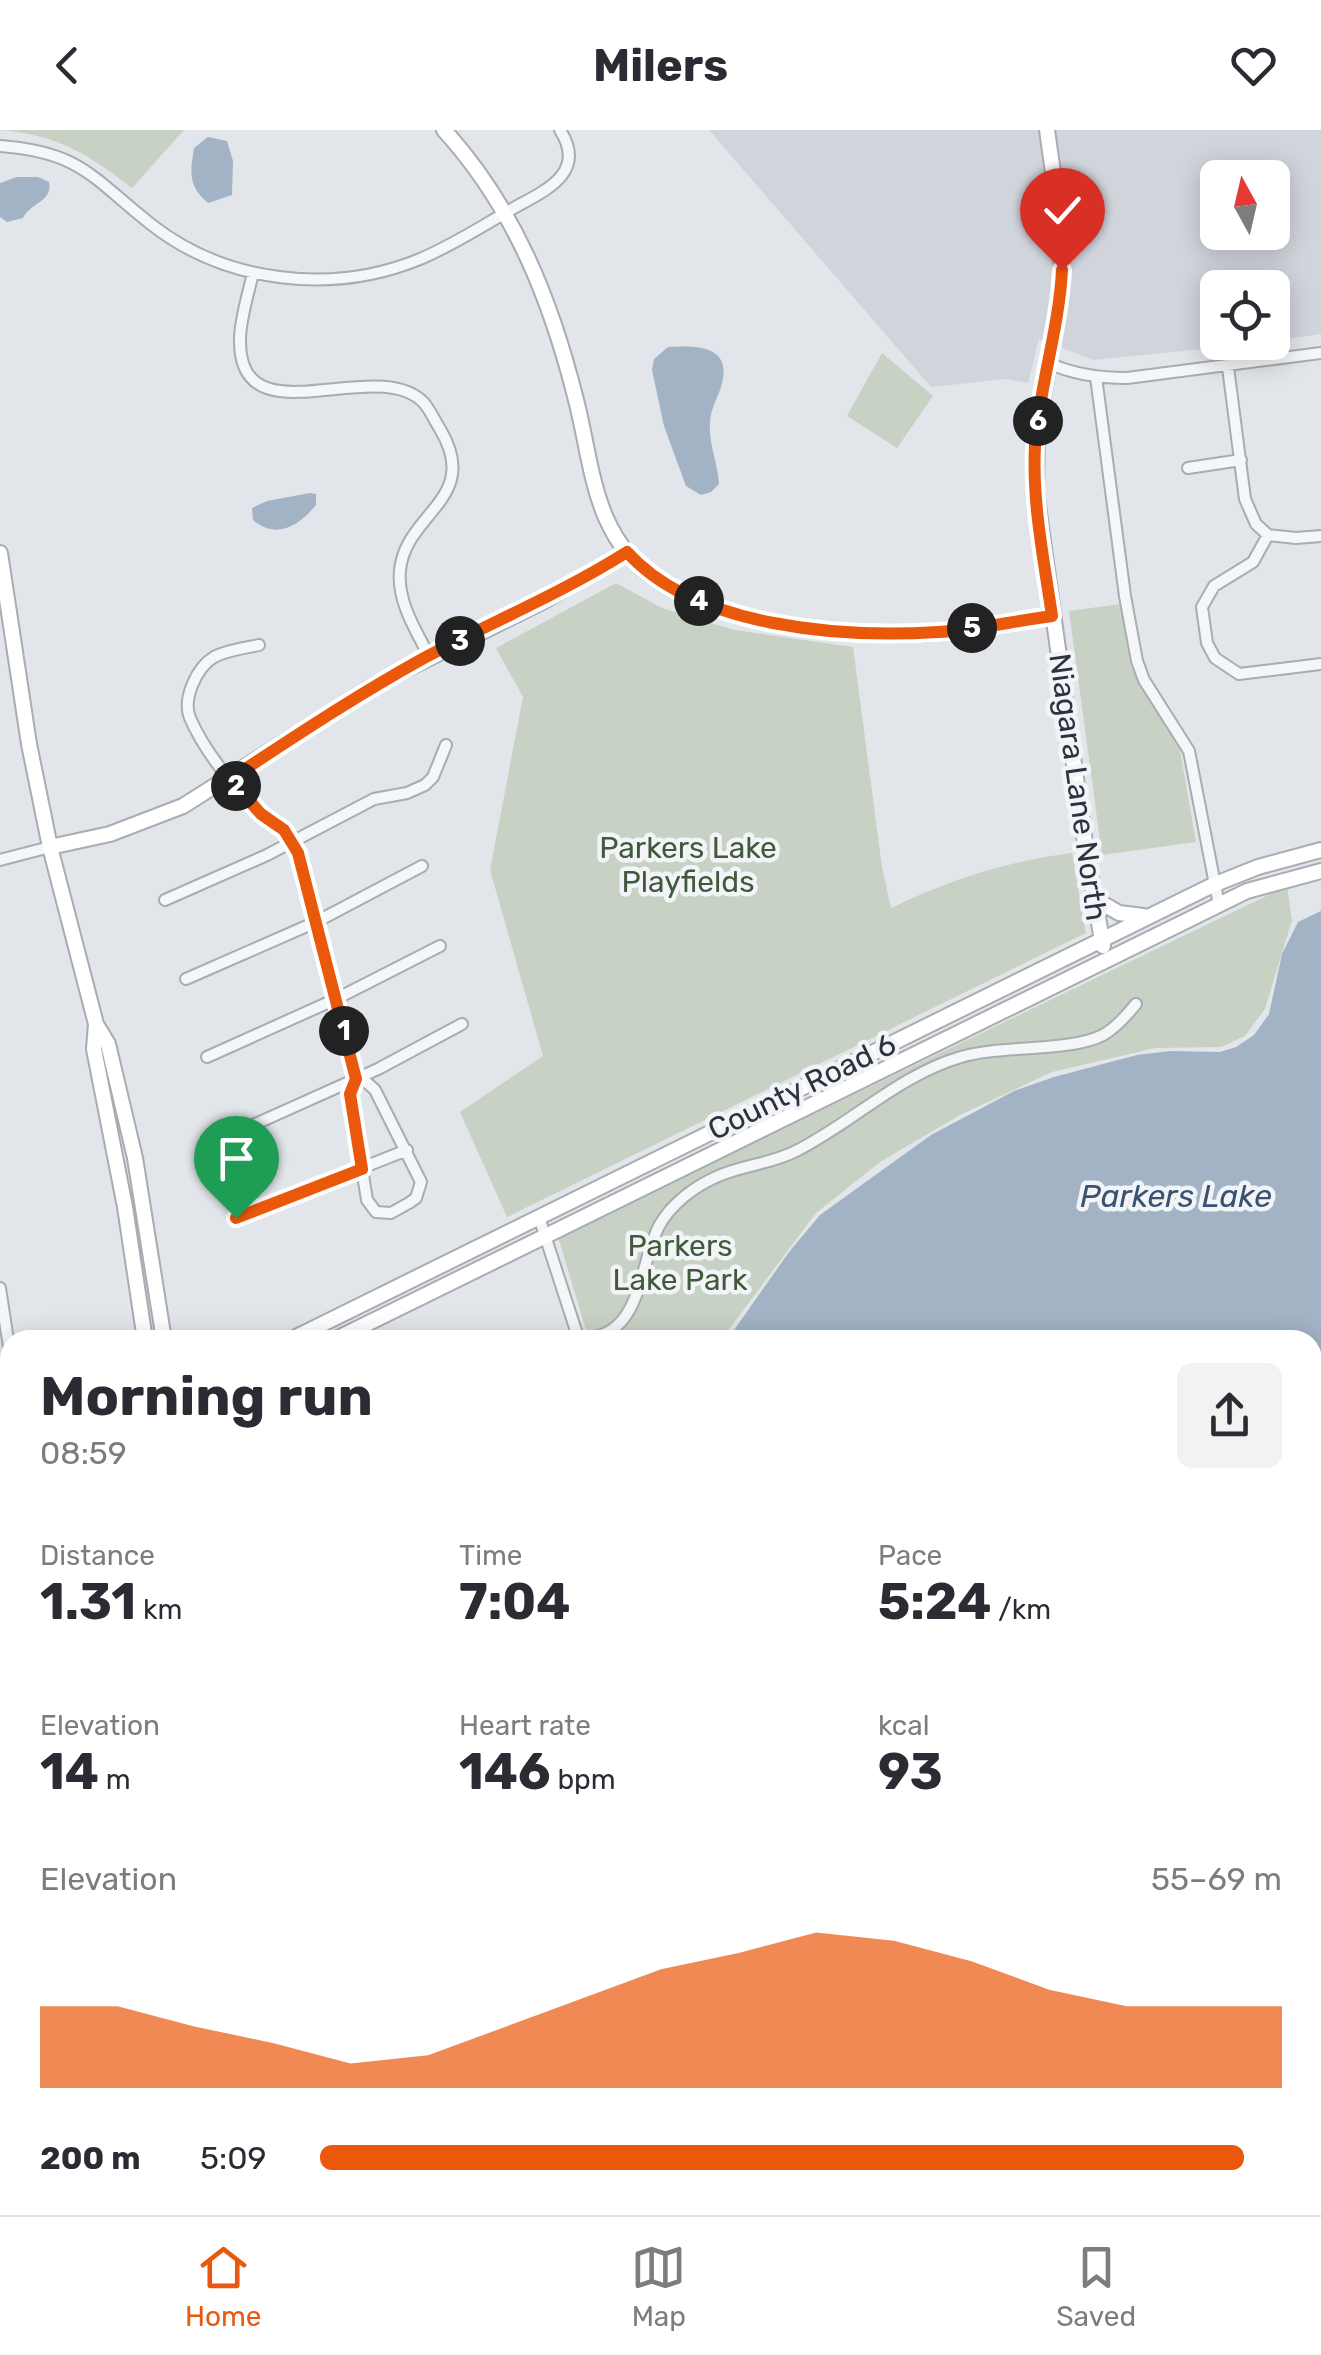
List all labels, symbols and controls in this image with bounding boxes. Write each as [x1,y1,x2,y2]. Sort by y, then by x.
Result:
icon: back [40,38,95,93]
icon: heart [1226,38,1281,93]
text: Milers [593,39,728,92]
north arrow [1200,160,1290,250]
map controls [1200,160,1290,360]
pin [1020,168,1105,271]
icon: check [1035,183,1090,238]
button: locate [1200,270,1290,360]
pin: 6 [1013,396,1063,446]
text: 6 [1029,404,1047,437]
pin: 4 [674,576,724,626]
text: 4 [689,584,709,617]
pin: 5 [947,603,997,653]
text: 5 [963,611,981,644]
pin: 3 [435,616,485,666]
text: 3 [451,624,469,657]
street label: Niagara Lane North [1041,651,1115,923]
pin: 2 [211,761,261,811]
text: 2 [227,769,245,802]
park label: Parkers Lake Playfields [599,830,777,900]
pin: 1 [319,1006,369,1056]
text: 1 [337,1014,351,1047]
street label: County Road 6 [702,1026,902,1148]
pin [194,1116,279,1219]
icon: arrive [209,1131,264,1186]
water label: Parkers Lake [1080,1177,1272,1215]
park label: Parkers Lake Park [613,1228,748,1298]
button: share [1177,1363,1282,1468]
text: Morning run [40,1364,373,1429]
text: 08:59 [40,1434,127,1472]
text: Distance [40,1539,155,1572]
text: Time [459,1539,522,1572]
text: Pace [878,1539,942,1572]
text: 1.31 [40,1572,136,1632]
text: 7:04 [459,1572,570,1632]
text: 5:24 [878,1572,991,1632]
text: km [136,1593,182,1626]
text: /km [991,1593,1051,1626]
text: Elevation [40,1709,160,1742]
text: Heart rate [459,1709,591,1742]
text: kcal [878,1709,929,1742]
text: 14 [40,1742,99,1802]
text: 146 [459,1742,551,1802]
text: 93 [878,1742,943,1802]
text: m [99,1763,131,1796]
text: bpm [551,1763,616,1796]
text: Elevation [40,1860,177,1898]
text: 55–69 m [1151,1860,1282,1898]
text: 200 m [40,2139,140,2177]
text: 5:09 [200,2139,267,2177]
tab: Home [185,2240,262,2333]
tab: Map [631,2240,686,2333]
tab: Saved [1056,2240,1136,2333]

